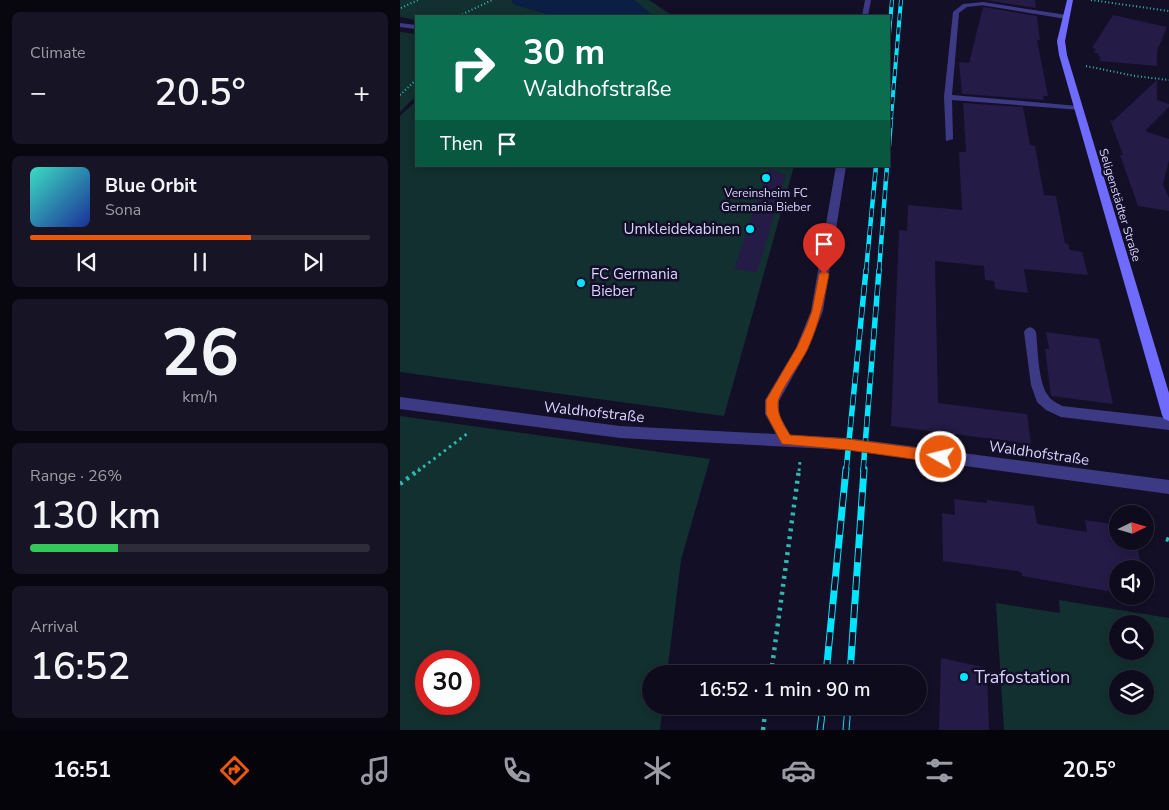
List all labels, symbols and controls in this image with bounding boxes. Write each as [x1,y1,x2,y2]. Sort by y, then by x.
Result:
text: 30 m [523,29,605,76]
icon: right [440,35,505,100]
text: Climate [30,42,85,64]
text: 20.5° [154,67,246,118]
text: − [30,74,47,112]
text: + [353,74,370,112]
text: Waldhofstraße [523,74,672,104]
icon: arrive [493,130,521,158]
text: Then [440,131,483,157]
street label: Seligenstädter Straße [1095,147,1145,263]
marker: Vereinsheim FC Germania Bieber [760,172,772,184]
text: Blue Orbit [105,173,196,199]
place label: Vereinsheim FC Germania Bieber [721,185,812,215]
text: Sona [105,199,141,221]
place label: Umkleidekabinen [624,219,740,239]
marker: Umkleidekabinen [744,223,756,235]
pin [803,223,845,274]
icon: arrive [810,230,838,258]
icon: previous [73,248,101,276]
icon: pause [186,248,214,276]
icon: next [299,248,327,276]
place label: FC Germania Bieber [591,264,678,301]
marker: FC Germania Bieber [575,277,587,289]
text: 26 [161,309,239,398]
text: km/h [182,386,218,408]
street label: Waldhofstraße [543,397,645,427]
position arrow [914,430,966,482]
street label: Waldhofstraße [987,436,1091,470]
text: Range · 26% [30,465,122,487]
text: 130 km [30,490,161,541]
north arrow [1109,505,1154,550]
map controls [1109,505,1154,715]
button: sound [1109,560,1154,605]
button: search [1109,615,1154,660]
text: Arrival [30,616,78,638]
text: 16:52 [30,641,130,692]
speed limit sign: 30 [415,650,480,715]
place label: Trafostation [974,665,1070,689]
button: layers [1109,670,1154,715]
marker: Trafostation [958,671,970,683]
text: 16:52 · 1 min · 90 m [699,677,870,703]
icon: directions [217,753,252,788]
icon: music [358,753,393,788]
icon: phone [499,753,534,788]
icon: climate [640,753,675,788]
icon: car [781,753,816,788]
icon: filters [922,753,957,788]
text: 16:51 [53,755,111,785]
text: 20.5° [1063,755,1116,785]

